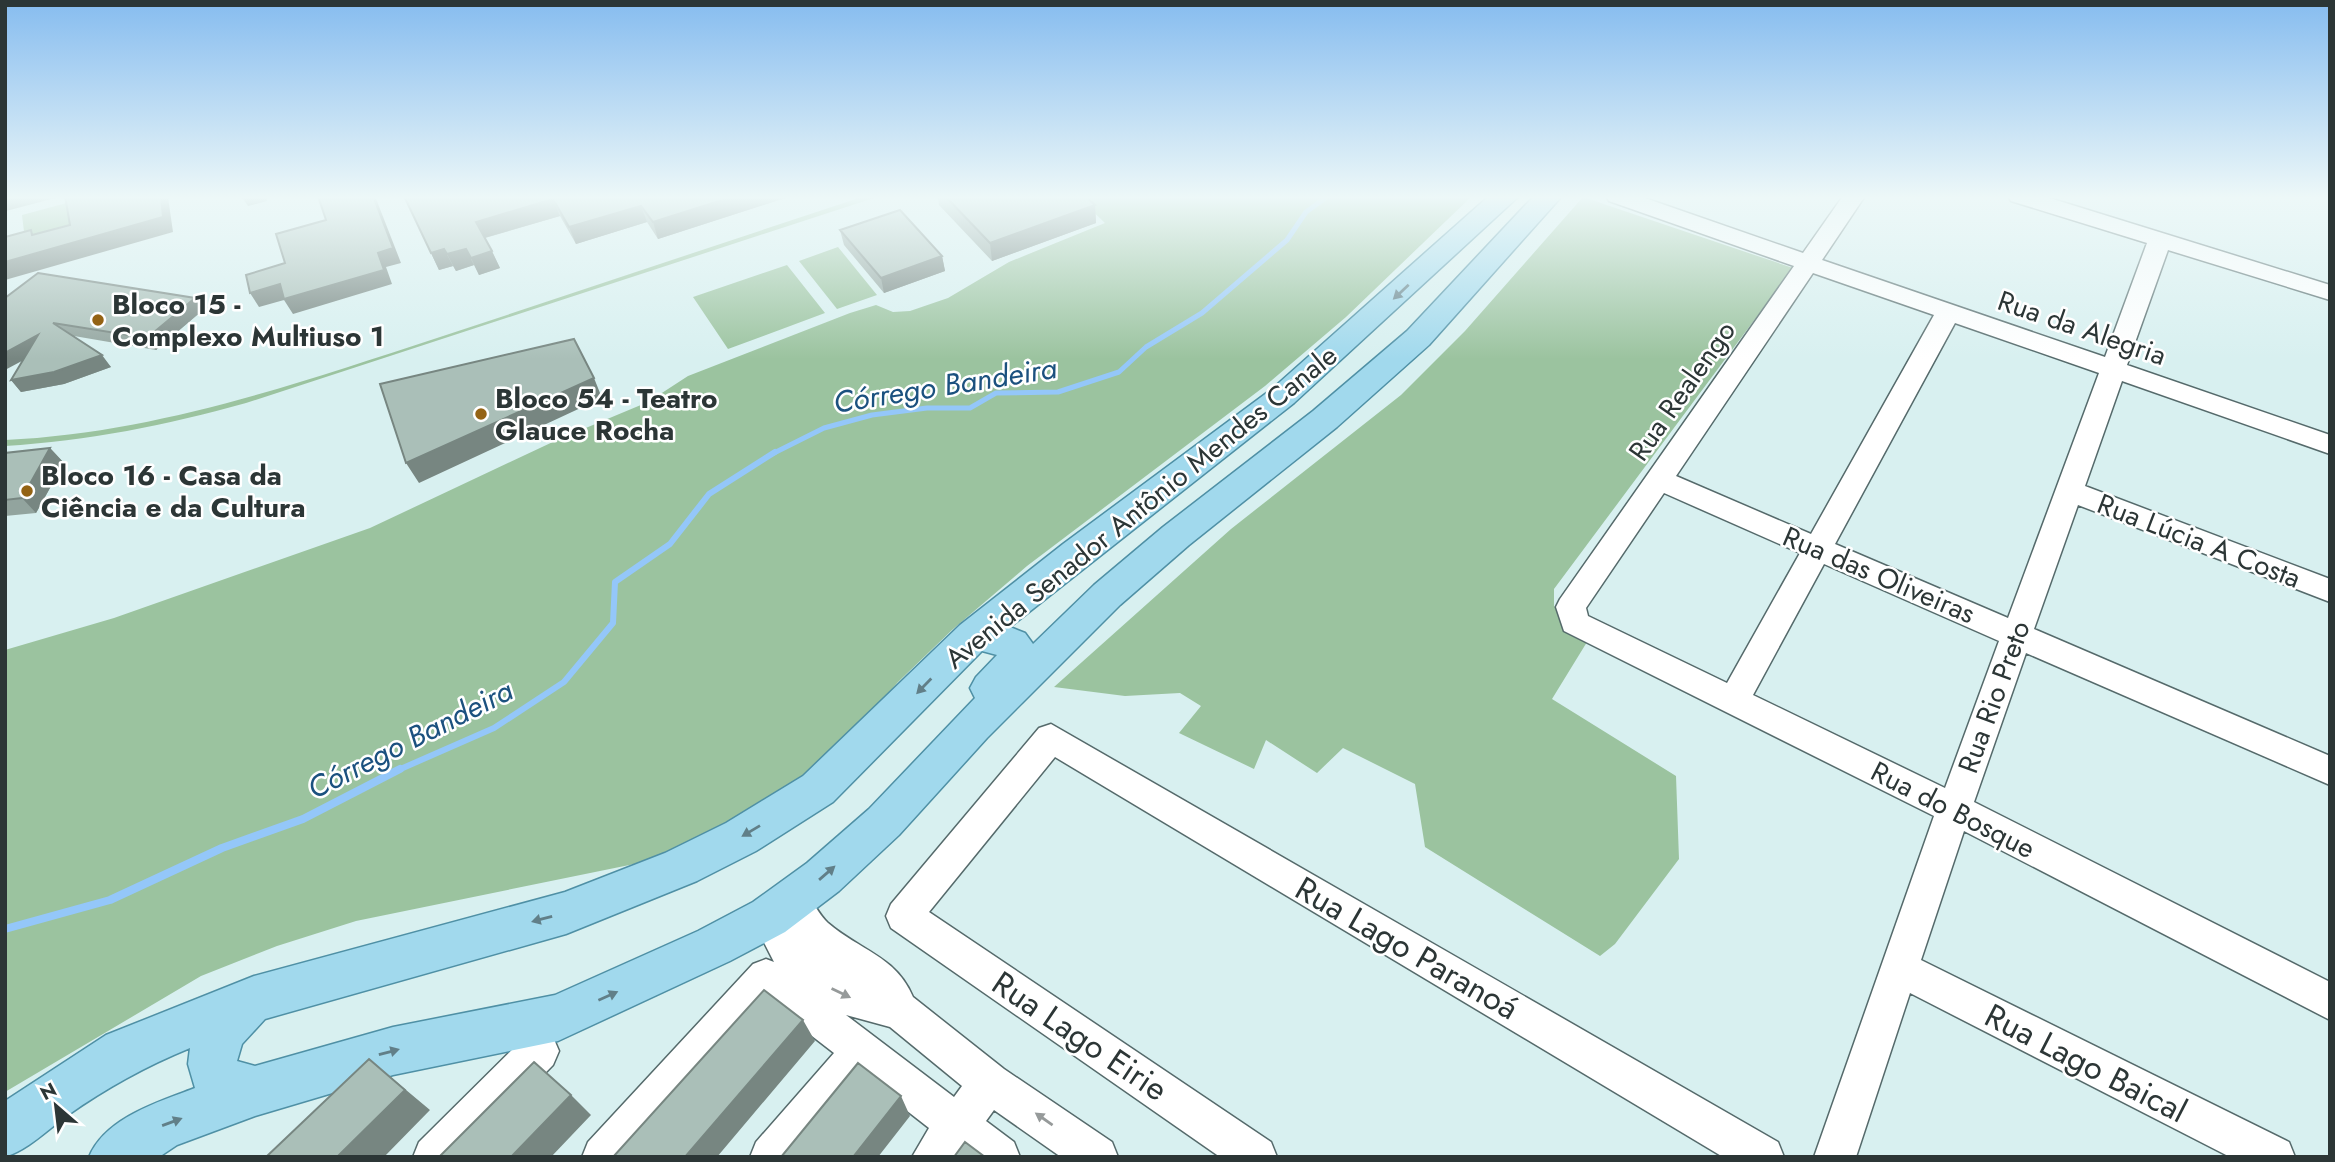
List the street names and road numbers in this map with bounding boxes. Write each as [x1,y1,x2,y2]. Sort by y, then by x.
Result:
street label: Rua da Alegria [1992,280,2172,376]
street label: Rua Realengo [1619,313,1745,469]
street label: Avenida Senador Antônio Mendes Canale [936,335,1346,679]
street label: Rua Lúcia A Costa [2091,483,2307,599]
street label: Rua das Oliveiras [1777,516,1981,634]
street label: Rua Rio Preto [1947,615,2041,779]
street label: Rua do Bosque [1864,751,2042,869]
street label: Rua Lago Paranoá [1287,865,1527,1031]
street label: Rua Lago Eirie [983,960,1177,1112]
street label: Rua Lago Baical [1977,992,2195,1134]

